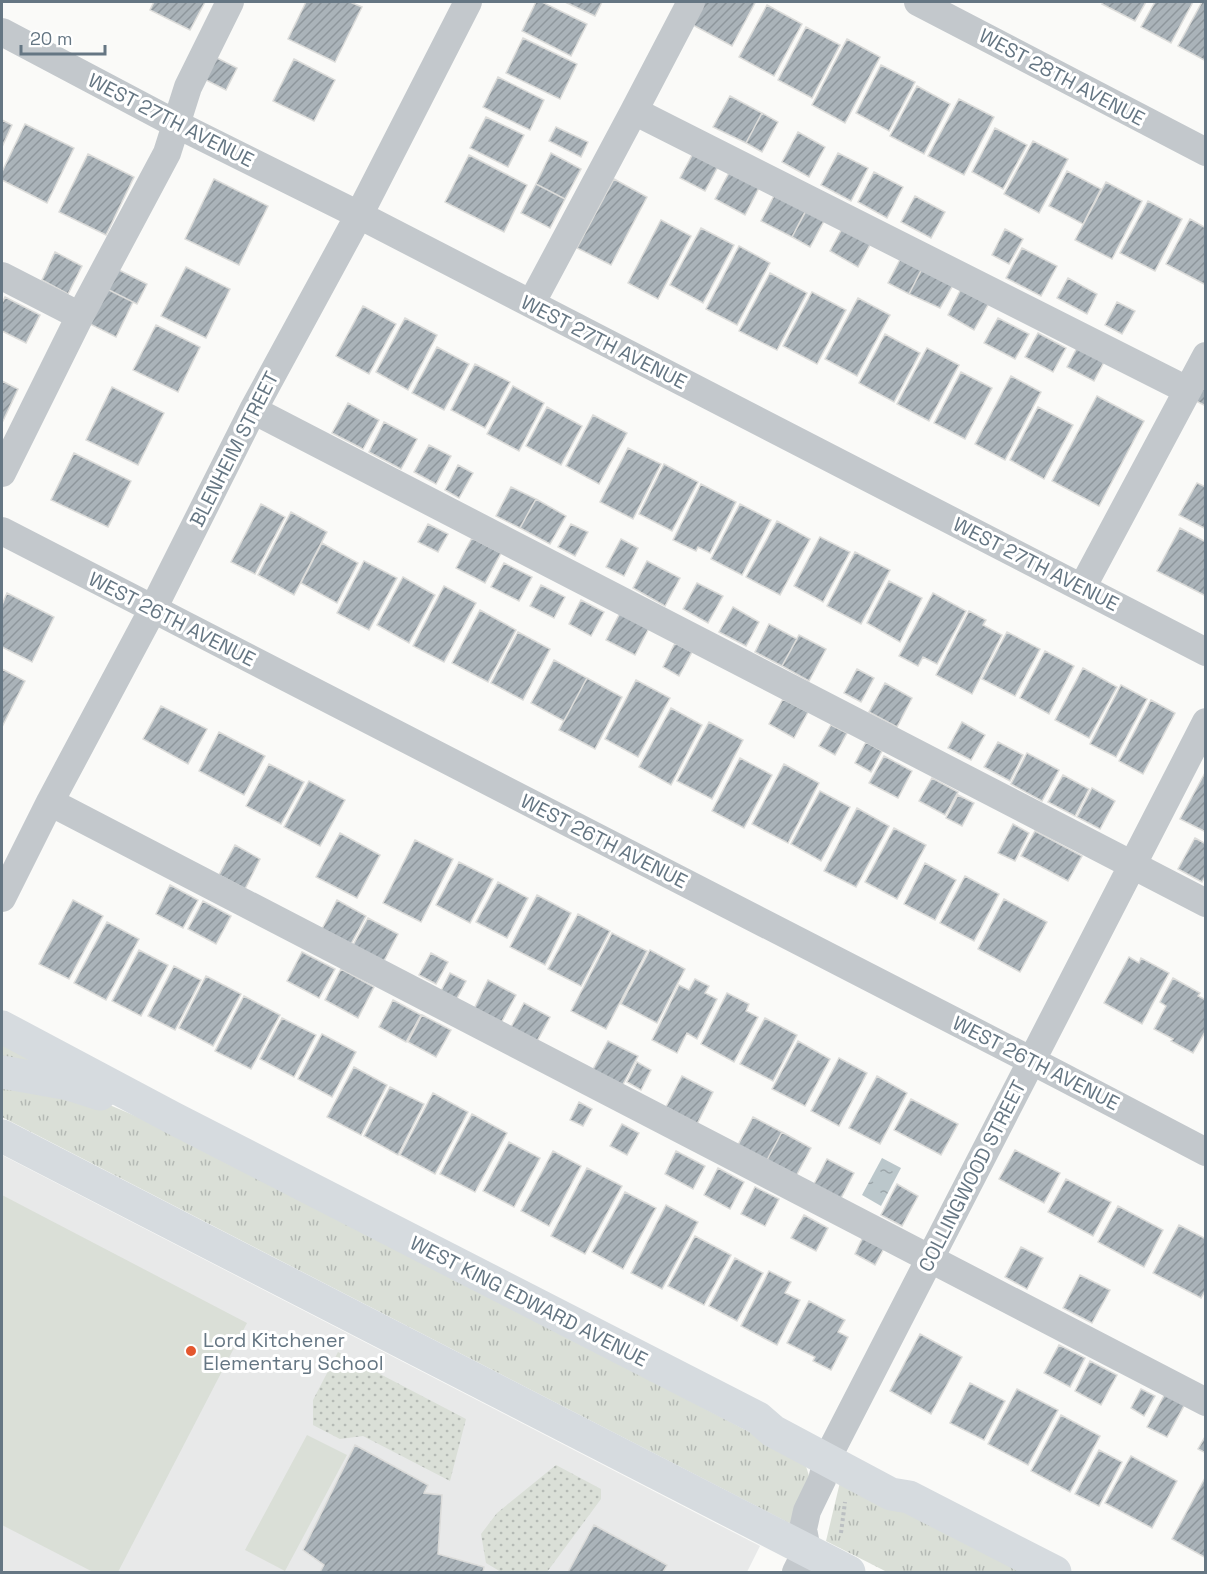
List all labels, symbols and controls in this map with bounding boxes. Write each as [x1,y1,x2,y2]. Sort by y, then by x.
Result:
scale bar [21,18,105,56]
street label: WEST 28TH AVENUE [975,22,1149,132]
text: 20 m [30,27,73,50]
street label: WEST 27TH AVENUE [84,67,258,173]
street label: WEST 27TH AVENUE [517,289,691,395]
street label: BLENHEIM STREET [184,367,284,531]
street label: WEST 27TH AVENUE [949,511,1123,617]
street label: WEST 26TH AVENUE [84,566,260,672]
street label: WEST 26TH AVENUE [516,788,692,894]
street label: WEST 26TH AVENUE [948,1010,1124,1116]
street label: COLLINGWOOD STREET [912,1076,1032,1276]
street label: WEST KING EDWARD AVENUE [406,1230,652,1372]
place label: Lord Kitchener Elementary School [203,1327,384,1376]
marker: Lord Kitchener Elementary School [184,1344,198,1358]

